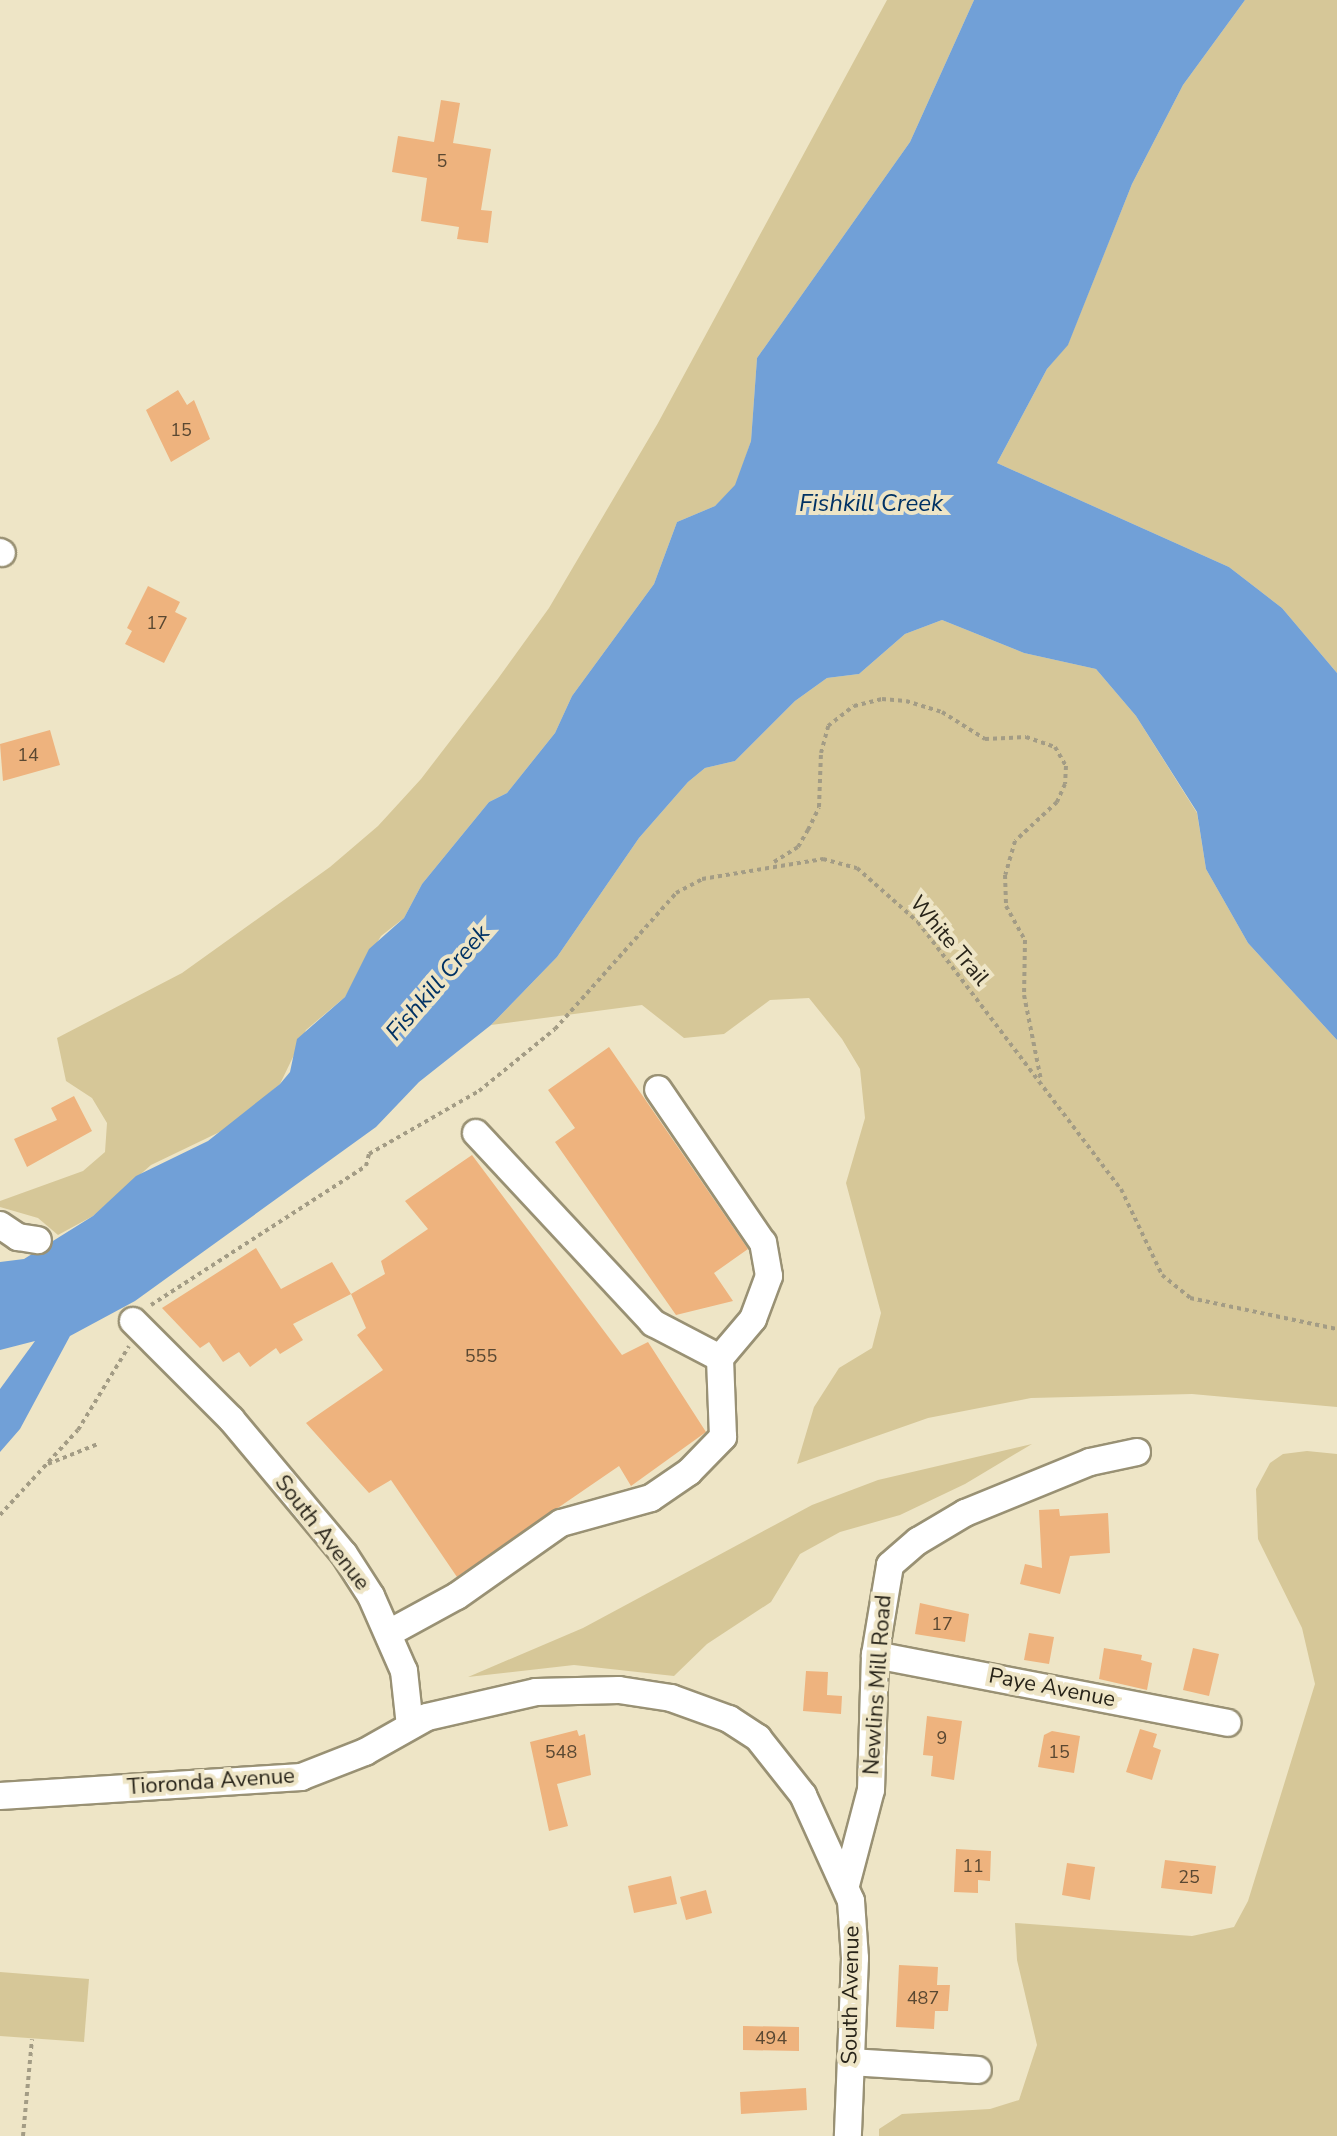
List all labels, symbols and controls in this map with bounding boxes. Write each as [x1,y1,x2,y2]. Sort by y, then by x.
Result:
house number: 5 [437,150,447,172]
house number: 15 [170,419,192,441]
water label: Fishkill Creek [799,490,943,518]
house number: 17 [146,612,168,634]
house number: 14 [17,744,39,766]
street label: White Trail [904,891,994,991]
water label: Fishkill Creek [380,919,496,1047]
house number: 555 [465,1345,497,1367]
street label: South Avenue [269,1470,375,1596]
street label: Newlins Mill Road [859,1594,897,1776]
house number: 17 [931,1613,953,1635]
street label: Paye Avenue [986,1663,1118,1713]
house number: 9 [937,1727,947,1749]
house number: 548 [545,1741,577,1763]
house number: 15 [1048,1741,1070,1763]
street label: Tioronda Avenue [126,1763,296,1801]
house number: 11 [962,1855,984,1877]
house number: 25 [1178,1866,1200,1888]
street label: South Avenue [837,1925,865,2065]
house number: 487 [907,1987,939,2009]
house number: 494 [755,2027,787,2049]

